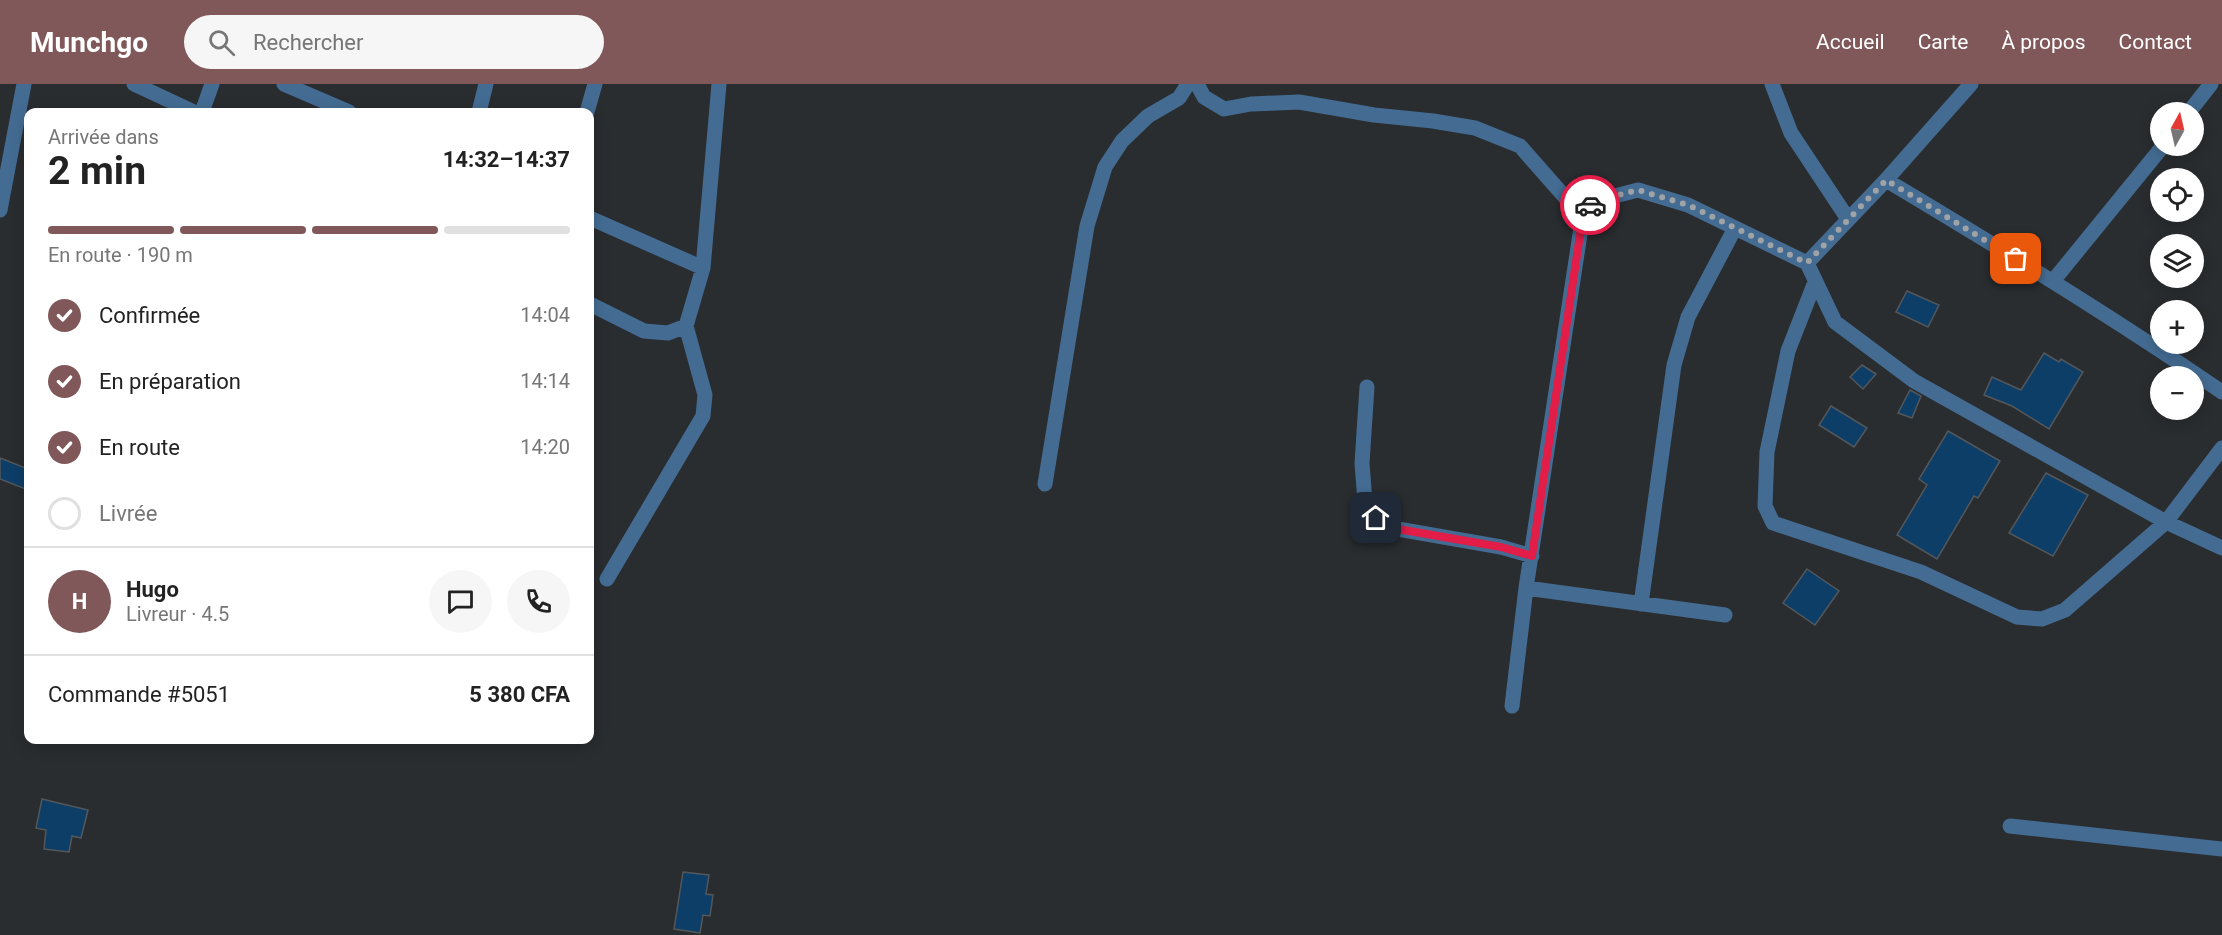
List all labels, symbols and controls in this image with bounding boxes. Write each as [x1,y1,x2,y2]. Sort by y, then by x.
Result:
search box [184,15,604,69]
text: Munchgo [30,26,148,59]
icon: search [205,26,238,59]
text: Rechercher [253,30,364,55]
text: Accueil [1816,30,1885,54]
text: Carte [1918,30,1968,54]
text: À propos [2001,30,2086,54]
text: Contact [2119,30,2192,54]
north arrow [2150,102,2204,156]
map controls [2150,102,2204,420]
text: Arrivée dans [48,125,159,149]
text: 14:32–14:37 [443,147,570,172]
text: 2 min [48,148,146,194]
button: locate [2150,168,2204,222]
courier [1560,175,1620,235]
icon: car [1574,189,1607,222]
pin [1990,233,2041,284]
button: layers [2150,234,2204,288]
icon: bag [1999,242,2032,275]
text: En route · 190 m [48,243,193,267]
icon: check [48,299,81,332]
button: + [2150,300,2204,354]
text: Confirmée [99,303,200,328]
text: 14:04 [520,303,570,327]
icon: check [48,365,81,398]
button: − [2150,366,2204,420]
text: En préparation [99,369,241,394]
text: 14:14 [520,369,570,393]
icon: check [48,431,81,464]
text: En route [99,435,180,460]
text: 14:20 [520,435,570,459]
pin [1350,492,1401,543]
text: Livrée [99,501,157,526]
icon: home [1359,501,1392,534]
button: chat [429,570,492,633]
button: phone [507,570,570,633]
text: Hugo [126,577,179,602]
text: H [72,589,87,614]
text: Livreur · 4.5 [126,602,229,626]
text: Commande #5051 [48,682,230,707]
text: 5 380 CFA [469,682,570,707]

